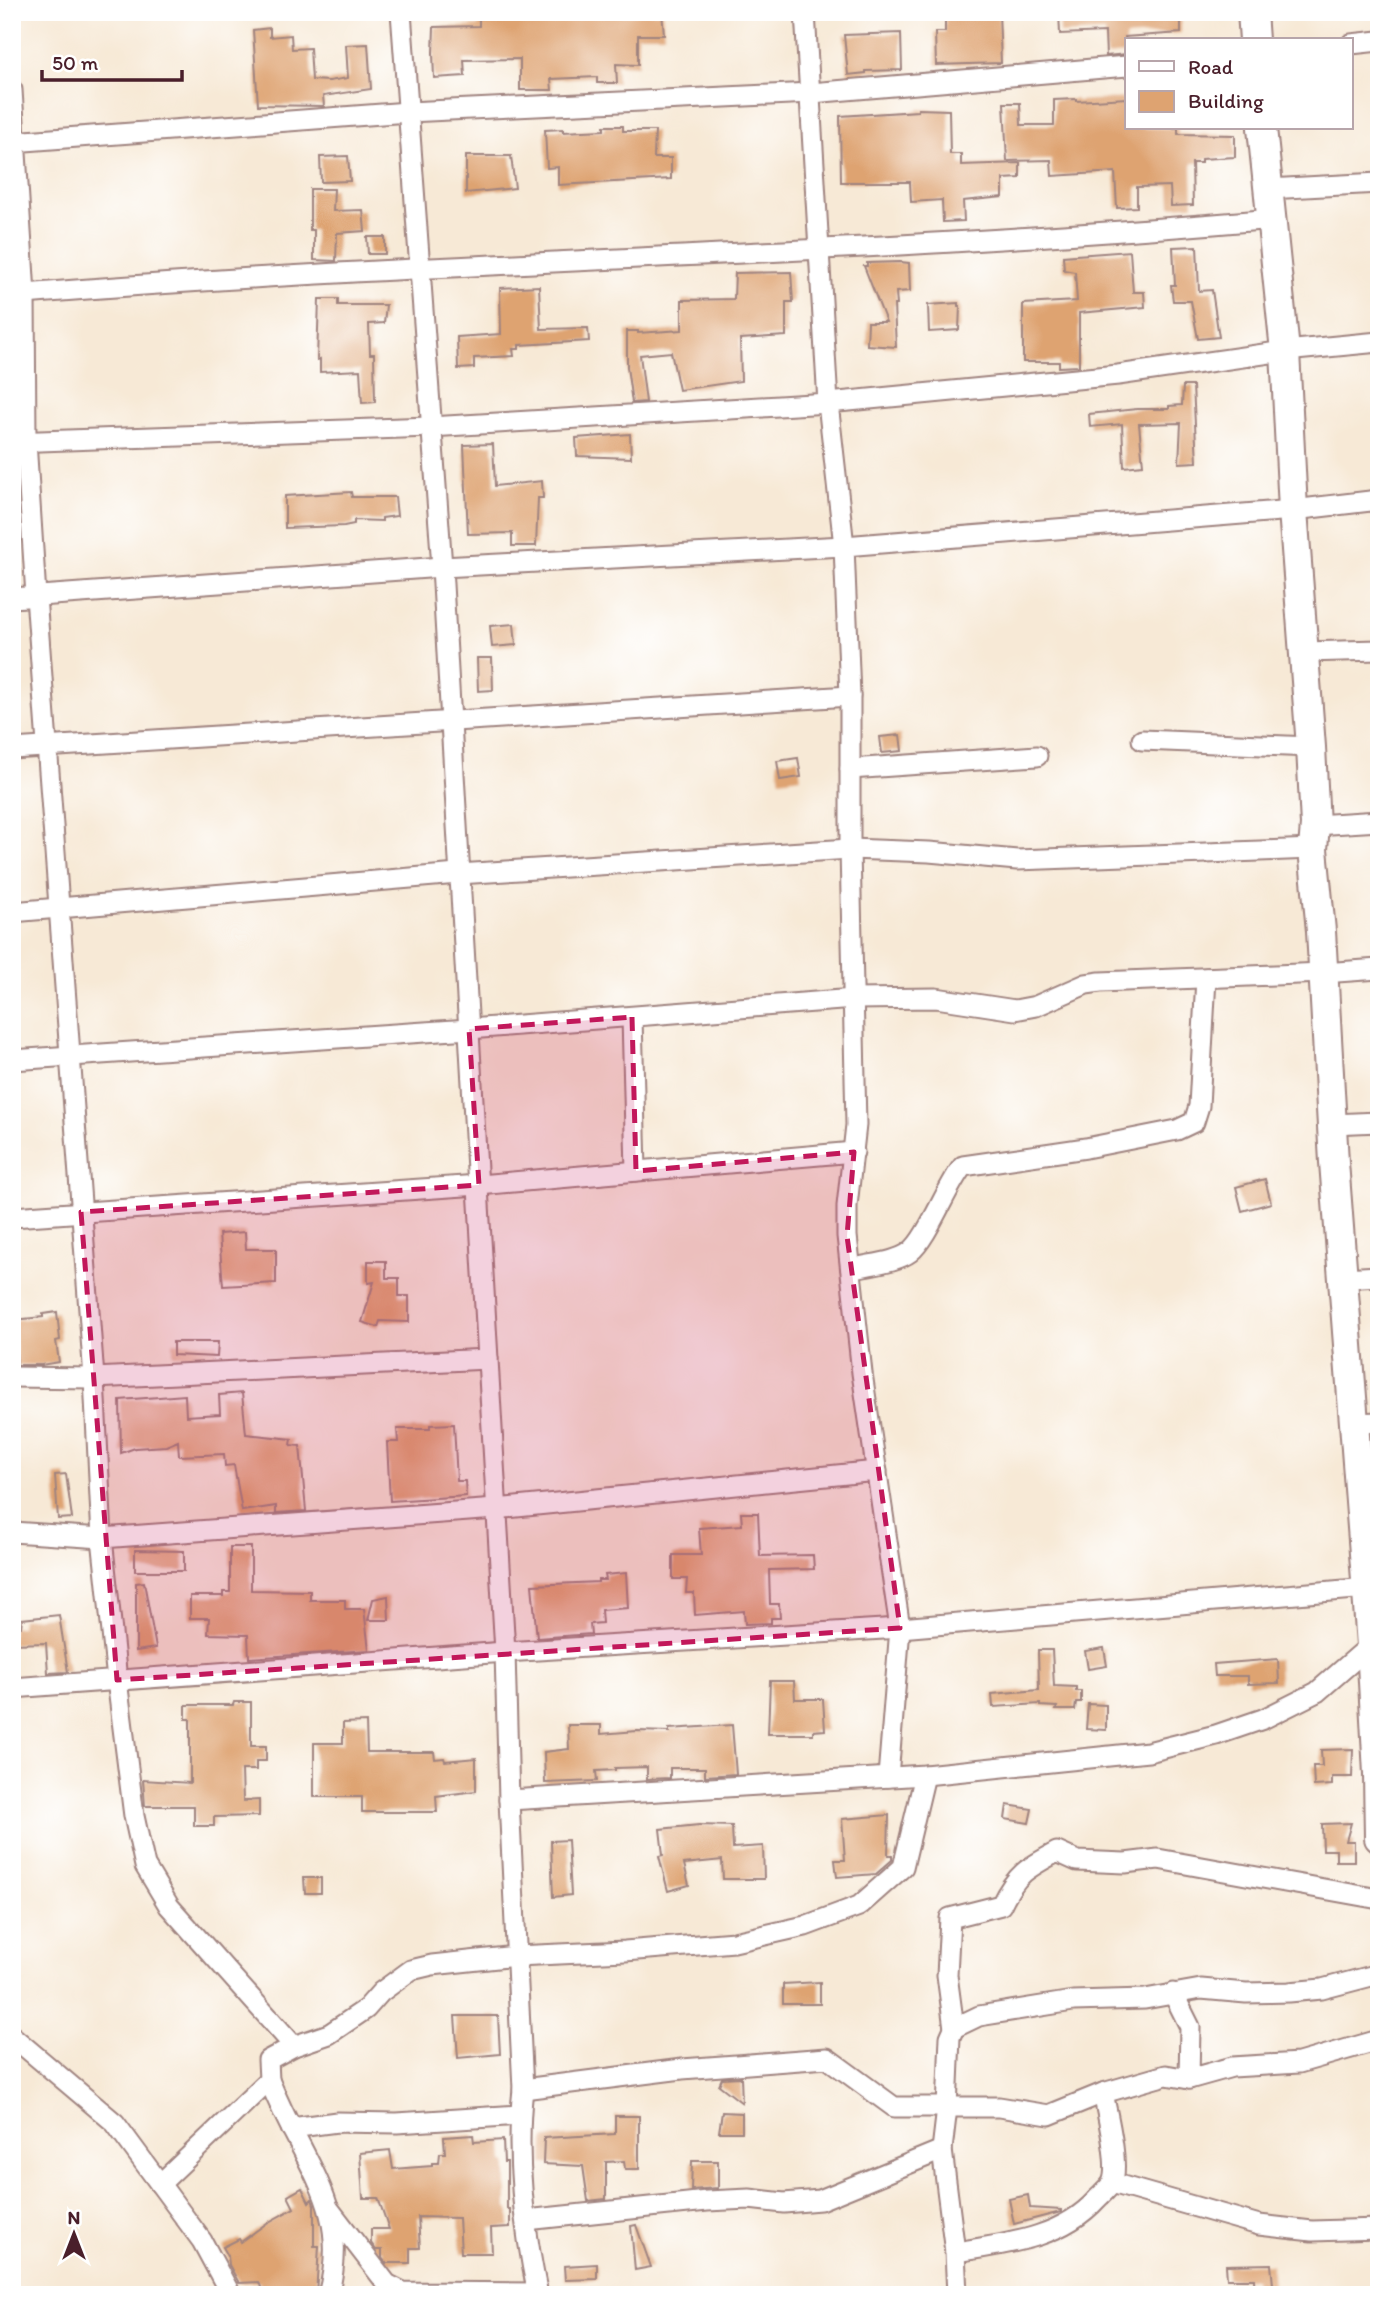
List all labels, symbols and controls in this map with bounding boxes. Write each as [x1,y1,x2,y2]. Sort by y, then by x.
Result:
scale bar [42,38,182,82]
legend [1125,38,1352,130]
text: 50 m [52,50,99,75]
text: Road [1188,54,1234,79]
text: Building [1188,88,1264,113]
north arrow [38,2198,108,2268]
text: N [68,2206,80,2229]

